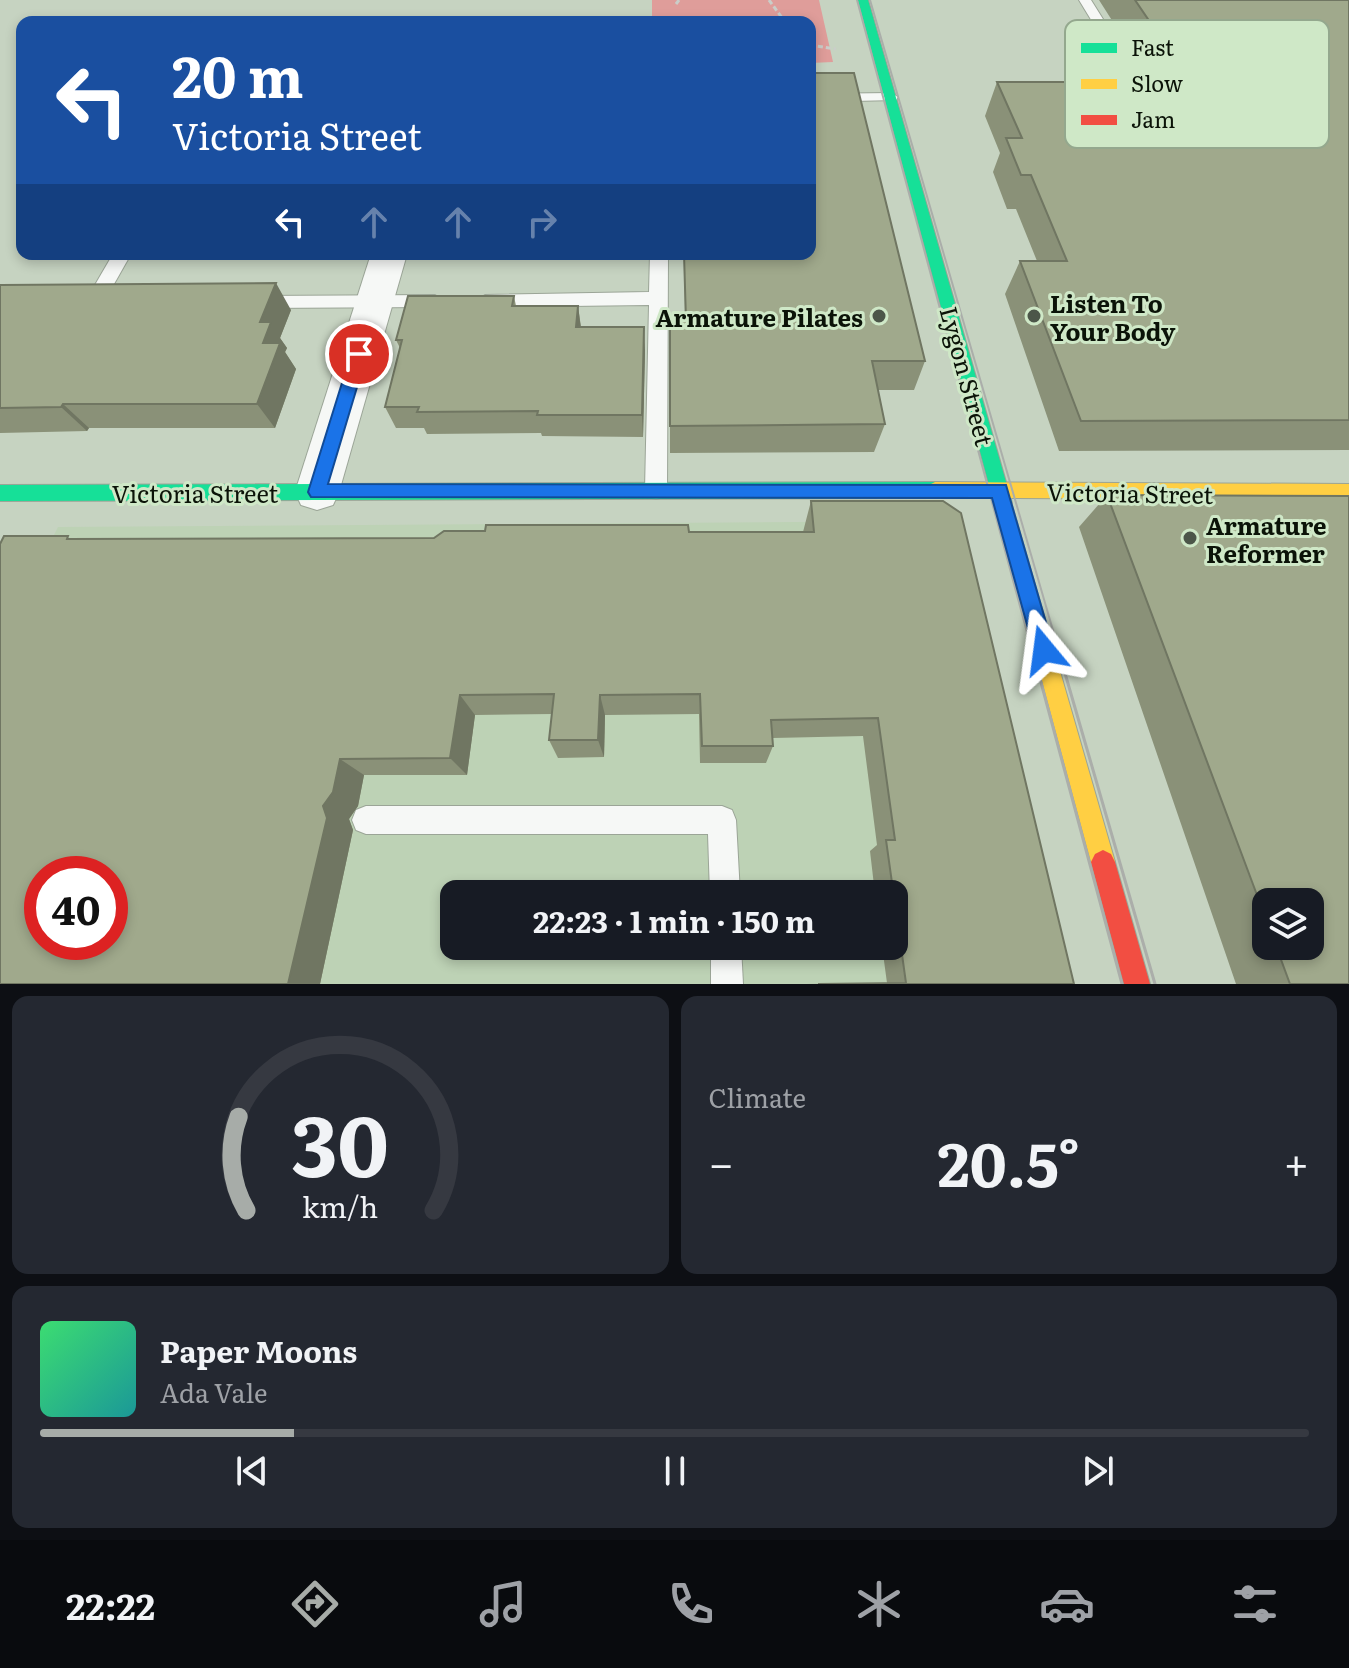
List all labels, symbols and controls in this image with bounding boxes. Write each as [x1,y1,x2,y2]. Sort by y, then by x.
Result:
legend [1065,20,1329,148]
text: Fast [1131,30,1174,63]
text: 20 m [172,32,304,115]
icon: left [40,48,144,152]
text: Slow [1131,66,1183,99]
text: Jam [1131,102,1175,135]
text: Victoria Street [172,108,422,161]
icon: left [268,200,312,244]
icon: ahead [352,200,396,244]
icon: ahead [436,200,480,244]
icon: right [520,200,564,244]
place label: Listen To Your Body [1050,285,1176,348]
place label: Armature Pilates [656,299,863,334]
street label: Lygon Street [933,302,1004,450]
marker: Armature Pilates [870,307,888,325]
marker: Listen To Your Body [1025,307,1043,325]
pin [325,320,393,388]
icon: arrive [337,332,381,376]
street label: Victoria Street [1046,473,1214,511]
street label: Victoria Street [112,475,279,510]
place label: Armature Reformer [1206,507,1327,570]
marker: Armature Reformer [1181,529,1199,547]
position arrow [1002,608,1086,692]
speed limit sign: 40 [24,856,128,960]
map controls [1252,888,1324,960]
button: layers [1252,888,1324,960]
text: 22:23 · 1 min · 150 m [533,898,815,942]
text: Climate [709,1077,806,1116]
text: 30 [291,1079,389,1203]
text: 20.5° [937,1116,1080,1205]
text: − [709,1128,734,1194]
text: + [1283,1128,1309,1194]
text: km/h [302,1184,378,1227]
text: Paper Moons [160,1328,357,1372]
text: Ada Vale [160,1372,267,1411]
icon: previous [230,1449,274,1493]
icon: pause [653,1449,697,1493]
icon: next [1076,1449,1120,1493]
icon: directions [287,1576,343,1632]
icon: music [475,1576,531,1632]
icon: phone [663,1576,719,1632]
icon: climate [851,1576,907,1632]
icon: car [1039,1576,1095,1632]
icon: filters [1227,1576,1283,1632]
text: 22:22 [66,1578,155,1631]

